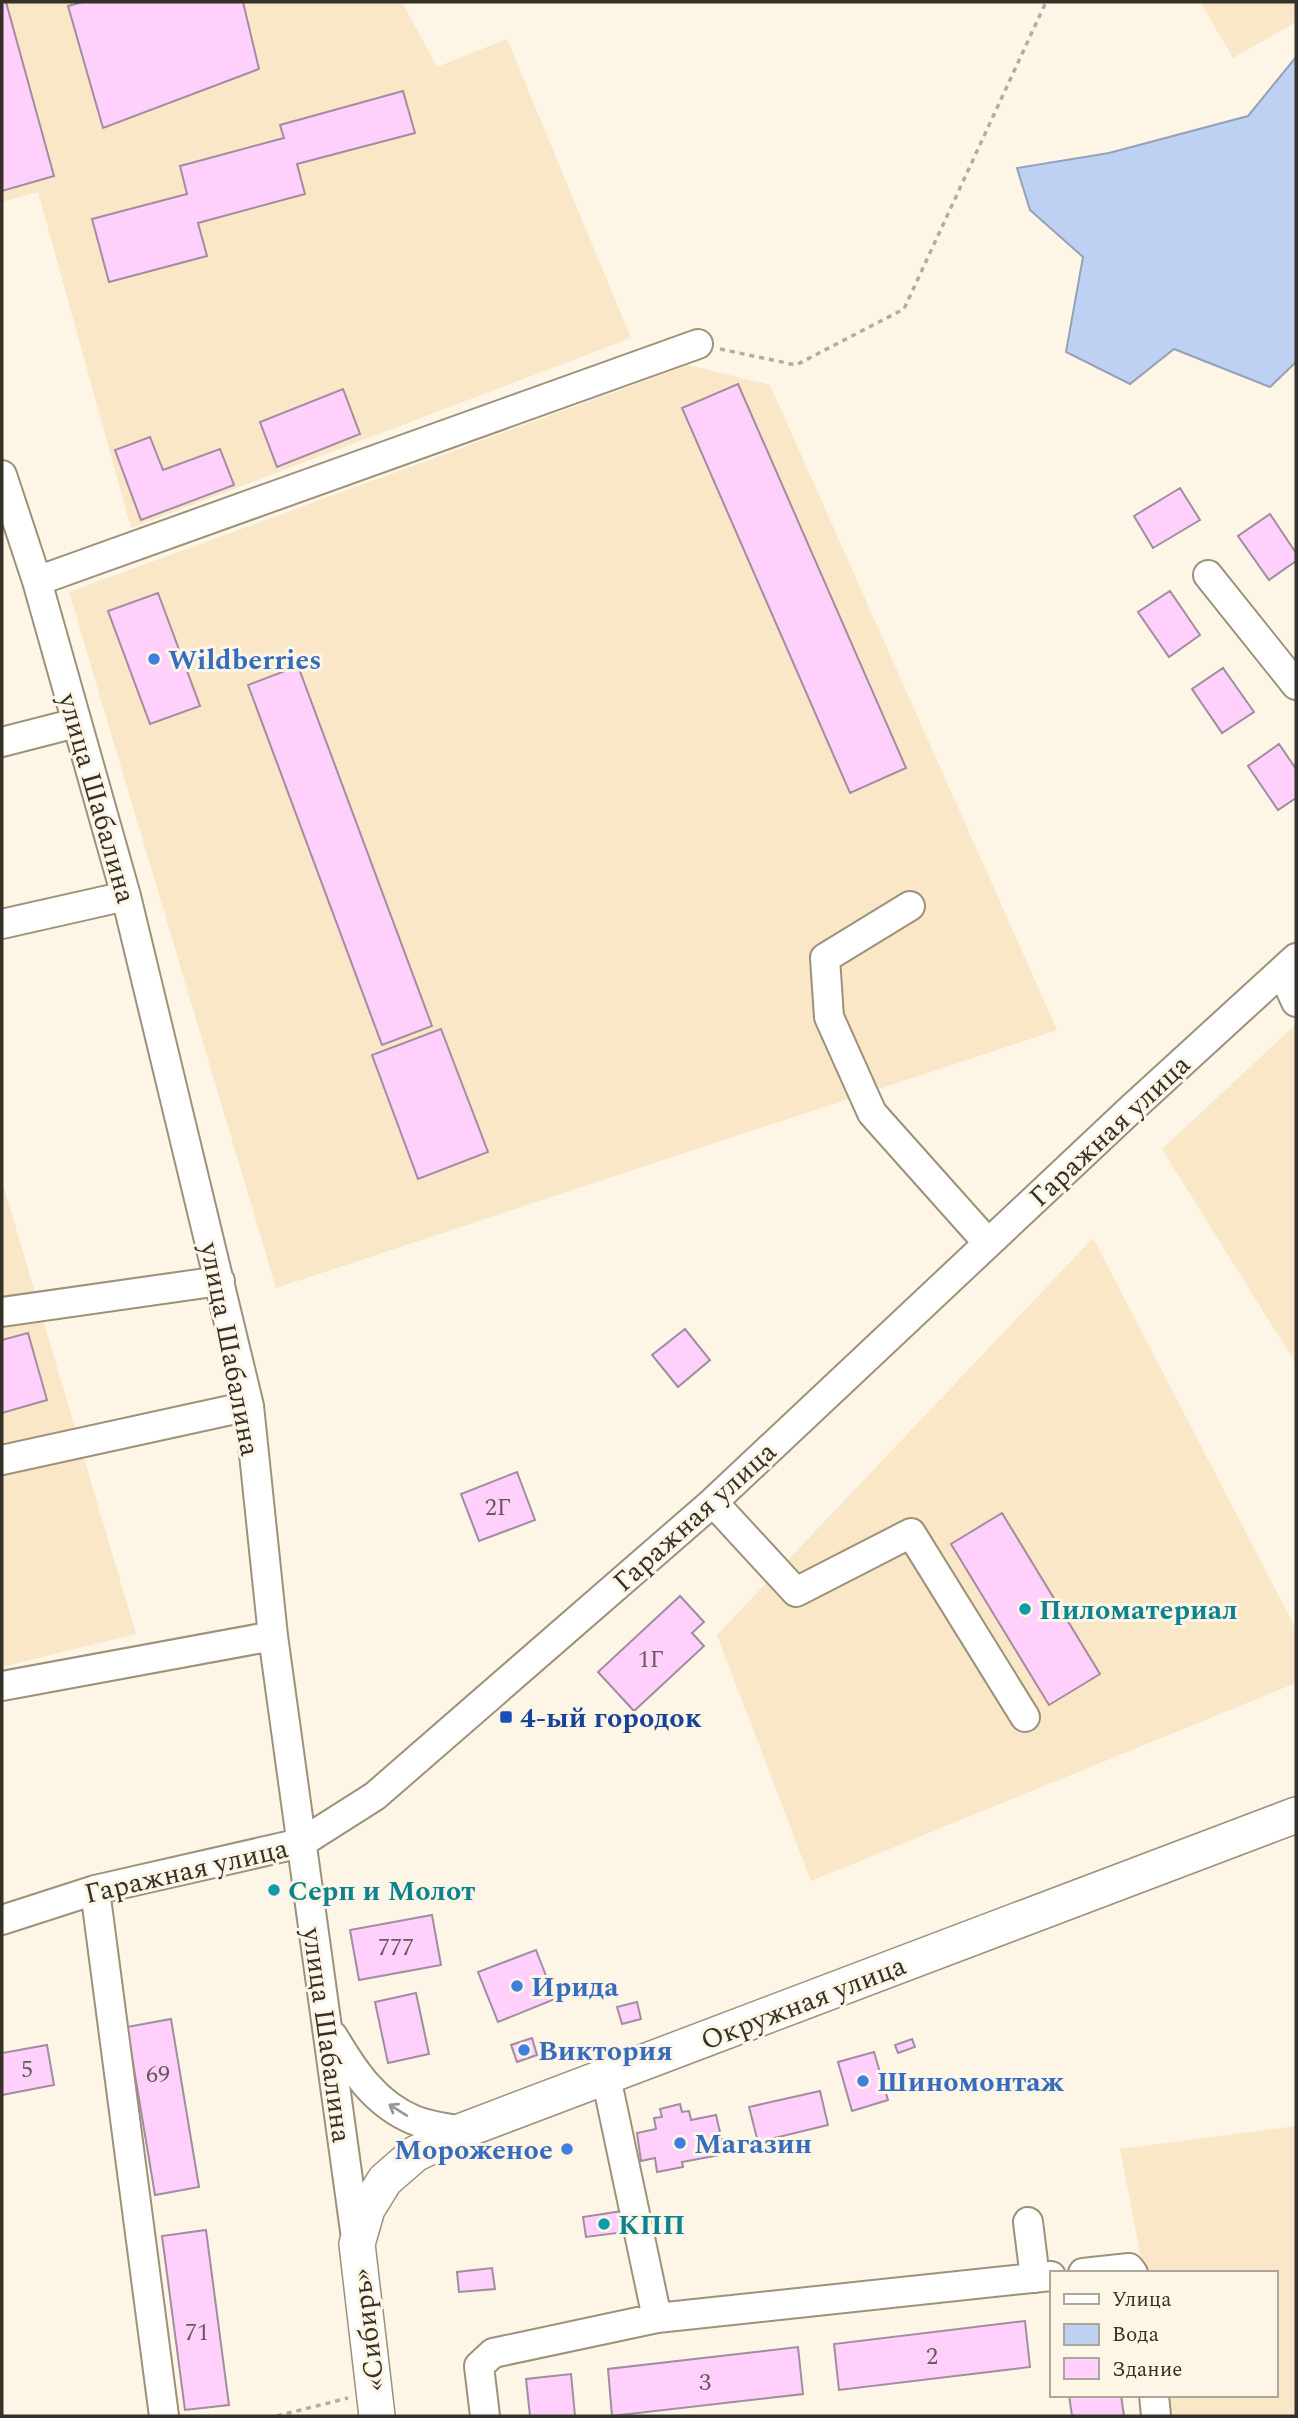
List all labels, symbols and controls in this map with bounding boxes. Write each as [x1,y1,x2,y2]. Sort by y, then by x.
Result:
place label: Wildberries [168,639,322,682]
marker: Wildberries [146,651,162,667]
street label: улица Шабалина [46,687,147,909]
street label: Гаражная улица [1019,1044,1201,1218]
street label: улица Шабалина [188,1238,271,1460]
street label: Гаражная улица [603,1431,787,1603]
house number: 2Г [485,1490,511,1526]
place label: Пиломатериал [1039,1589,1238,1632]
marker: Пиломатериал [1017,1601,1033,1617]
house number: 1Г [638,1642,664,1678]
place label: 4-ый городок [520,1697,702,1740]
marker: 4-ый городок [498,1709,514,1725]
street label: Гаражная улица [80,1827,293,1916]
place label: Серп и Молот [288,1870,475,1913]
marker: Серп и Молот [266,1882,282,1898]
street label: улица Шабалина [290,1924,363,2146]
house number: 777 [378,1930,414,1966]
street label: Окружная улица [695,1944,913,2062]
place label: Ирида [531,1966,619,2009]
marker: Ирида [509,1978,525,1994]
place label: Виктория [538,2030,673,2073]
marker: Виктория [516,2042,532,2058]
house number: 5 [21,2052,33,2088]
house number: 69 [146,2057,170,2093]
place label: Шиномонтаж [877,2061,1065,2104]
marker: Шиномонтаж [855,2073,871,2089]
one-way arrow [388,2103,408,2117]
place label: Магазин [694,2123,812,2166]
place label: Мороженое [394,2129,553,2172]
marker: Магазин [672,2135,688,2151]
marker: Мороженое [559,2141,575,2157]
place label: КПП [618,2204,685,2247]
marker: КПП [596,2216,612,2232]
street label: «Сибирь» [340,2266,397,2394]
legend [1050,2271,1277,2397]
text: Улица [1112,2284,1172,2316]
house number: 71 [185,2315,209,2351]
text: Вода [1112,2319,1160,2351]
house number: 2 [926,2339,938,2375]
text: Здание [1112,2354,1182,2386]
house number: 3 [699,2365,711,2401]

